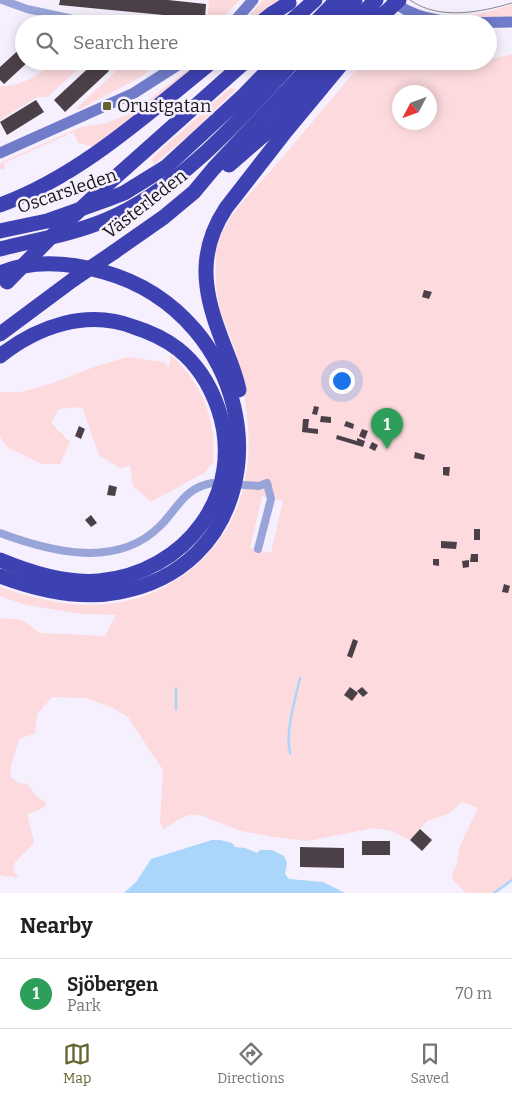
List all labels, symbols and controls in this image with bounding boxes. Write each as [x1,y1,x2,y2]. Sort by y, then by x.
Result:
search box [15,15,497,70]
icon: search [33,29,61,57]
text: Search here [73,31,178,54]
north arrow [392,85,437,130]
place label: Orustgatan [117,95,212,117]
marker: Orustgatan [101,100,113,112]
street label: Oscarsleden [14,163,120,218]
street label: Västerleden [99,164,192,243]
your location [329,368,355,394]
pin: 1 [371,408,403,449]
text: Nearby [20,913,93,939]
text: Sjöbergen [67,973,158,996]
text: 1 [33,984,39,1003]
text: 70 m [456,984,492,1003]
text: Park [67,996,101,1015]
tab: Map [63,1040,91,1087]
tab: Directions [217,1040,285,1087]
tab: Saved [411,1040,449,1087]

